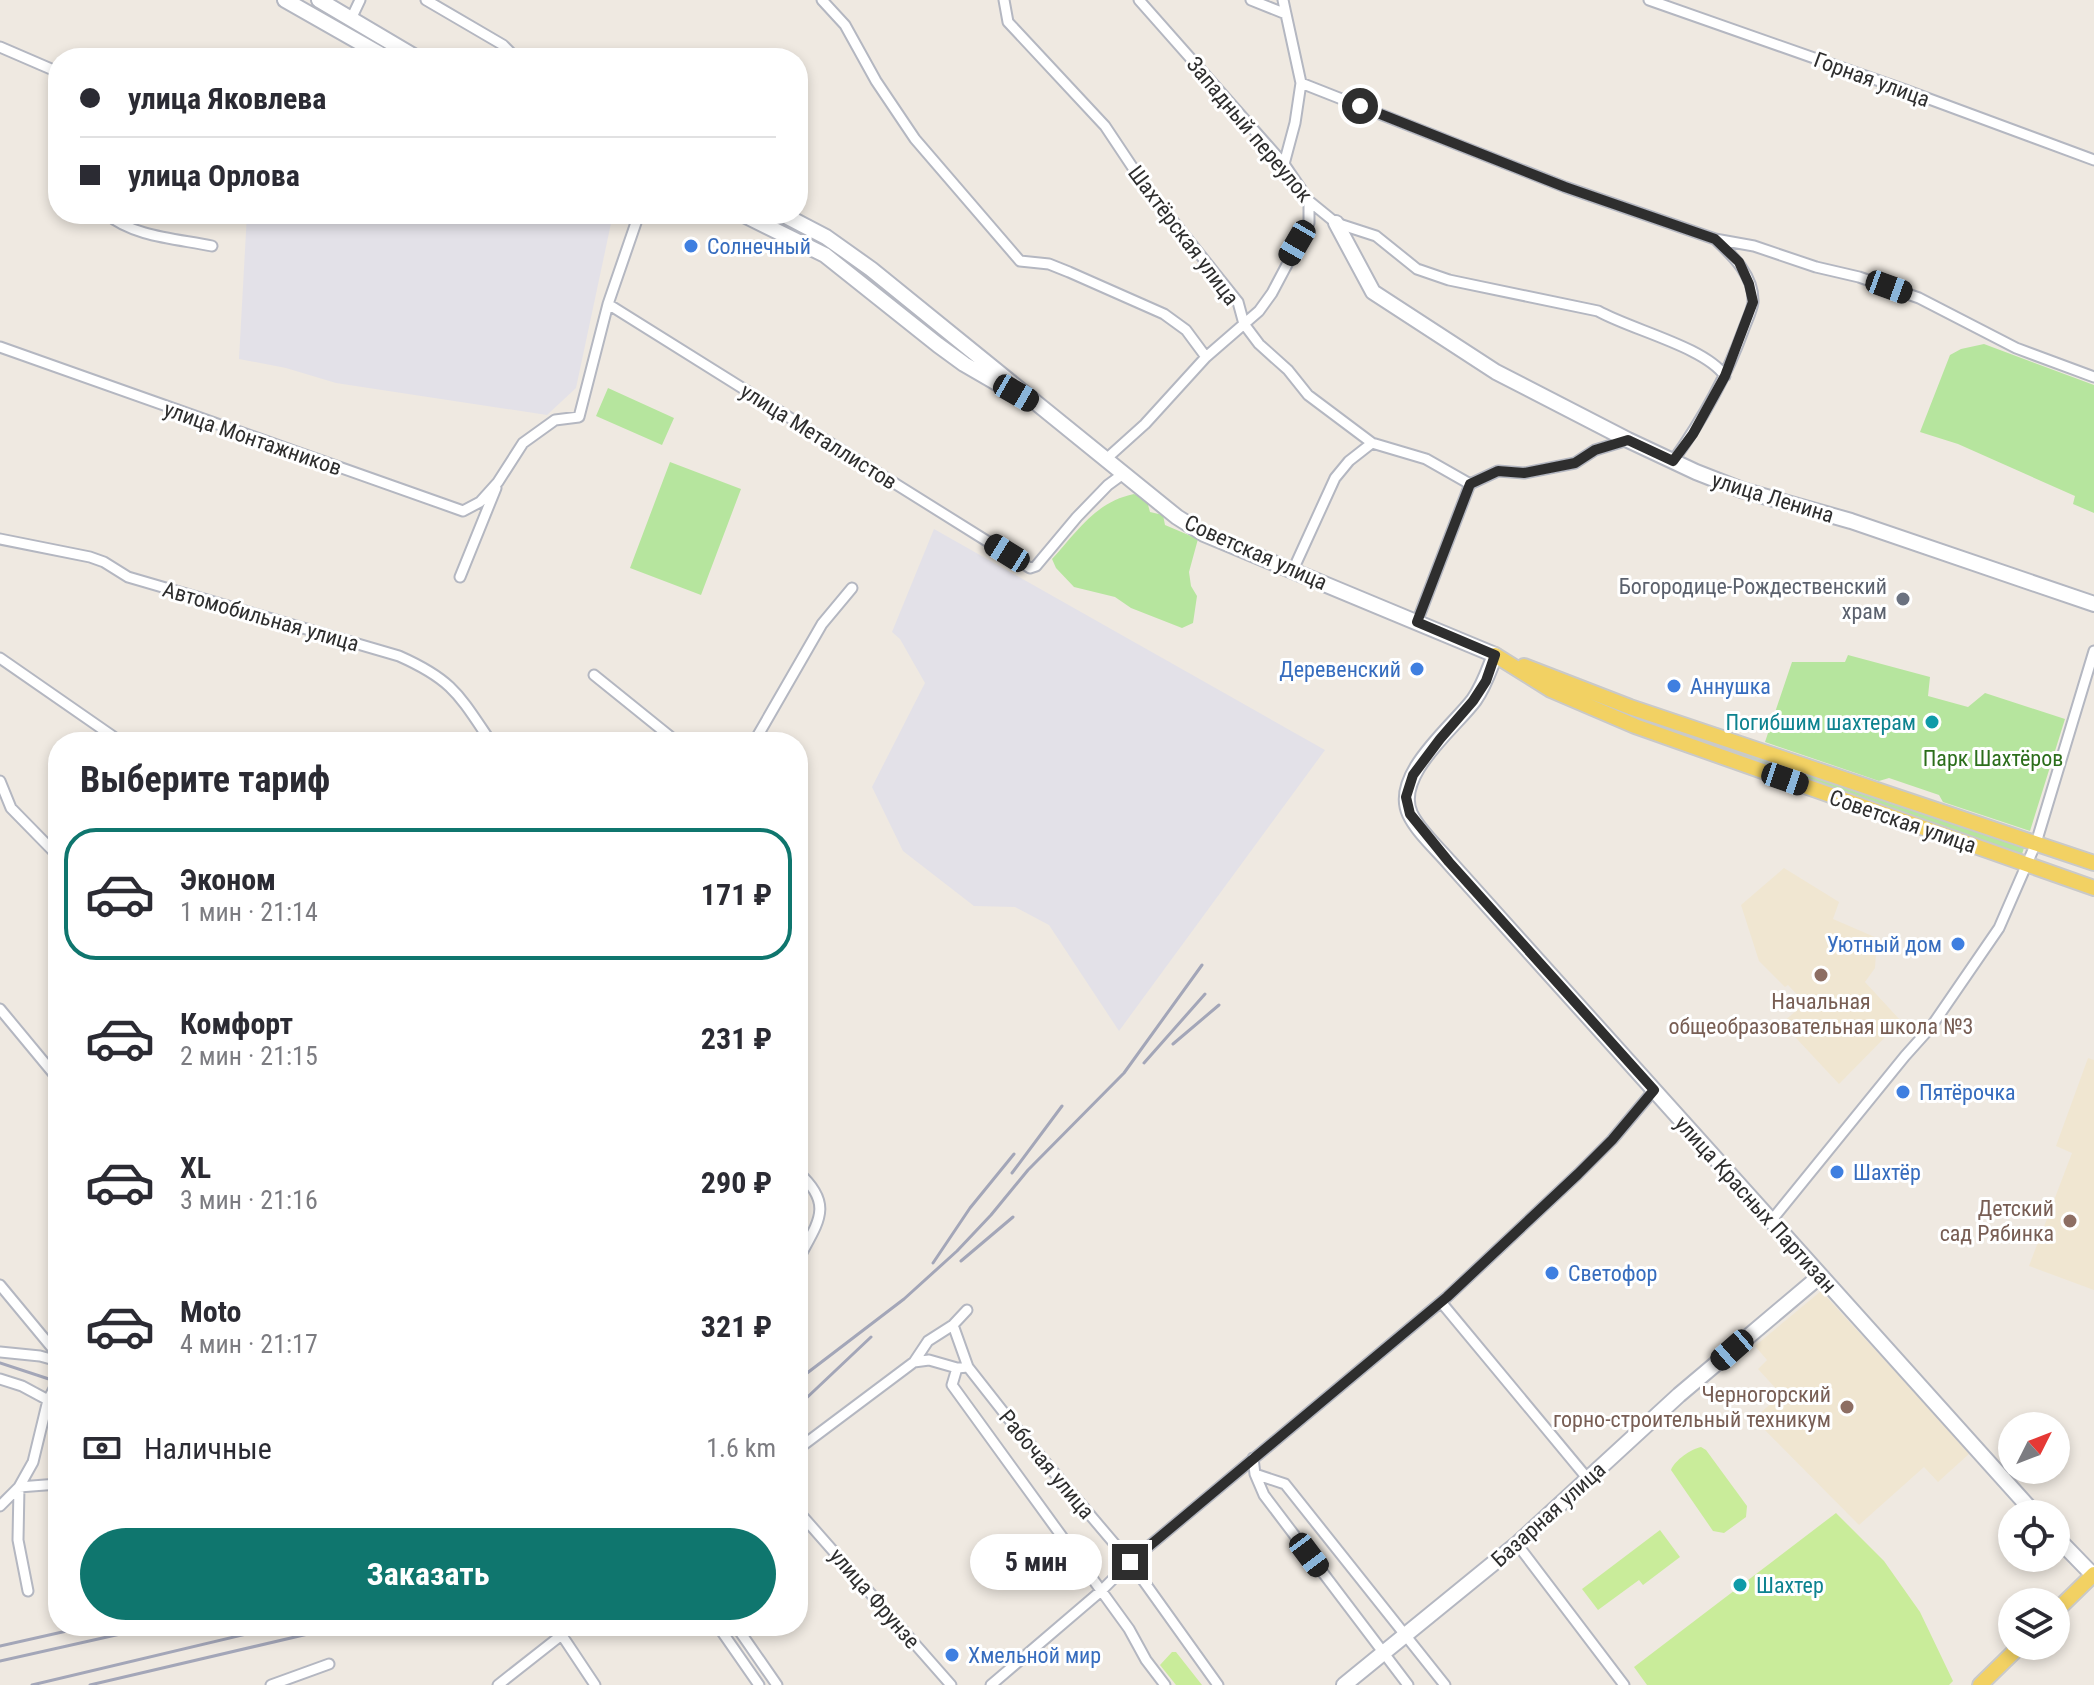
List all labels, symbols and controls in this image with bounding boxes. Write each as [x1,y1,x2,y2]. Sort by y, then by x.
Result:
street label: Горная улица [1811,47,1933,112]
street label: Западный переулок [1182,52,1318,207]
text: улица Яковлева [128,81,326,116]
route start [1342,88,1378,124]
text: улица Орлова [128,158,300,193]
street label: Шахтёрская улица [1123,161,1244,310]
car [1275,216,1319,270]
place label: Солнечный [707,234,811,259]
marker: Солнечный [682,237,700,255]
car [1862,268,1916,306]
car [989,371,1043,415]
street label: улица Металлистов [736,378,902,495]
street label: улица Монтажников [161,396,345,481]
street label: улица Ленина [1709,467,1837,528]
street label: Советская улица [1181,510,1331,595]
car [980,530,1034,576]
place label: Богородице-Рождественский храм [1619,574,1887,624]
street label: Автомобильная улица [160,577,362,656]
marker: Богородице-Рождественский храм [1894,590,1912,608]
place label: Деревенский [1279,657,1401,682]
marker: Деревенский [1408,660,1426,678]
place label: Аннушка [1690,674,1771,699]
marker: Аннушка [1665,677,1683,695]
place label: Погибшим шахтерам [1725,710,1916,735]
marker: Погибшим шахтерам [1923,713,1941,731]
park label: Парк Шахтёров [1923,746,2063,771]
text: Выберите тариф [80,759,330,801]
car [1758,760,1812,798]
street label: Советская улица [1826,785,1979,858]
icon: car [84,858,156,930]
text: Эконом [180,862,276,897]
text: 171 ₽ [701,877,772,912]
text: 1 мин · 21:14 [180,897,318,927]
place label: Уютный дом [1827,932,1942,957]
marker: Уютный дом [1949,935,1967,953]
marker: Начальная общеобразовательная школа №3 [1812,966,1830,984]
place label: Начальная общеобразовательная школа №3 [1669,989,1973,1039]
icon: car [84,1002,156,1074]
text: Комфорт [180,1006,293,1041]
text: 231 ₽ [701,1021,772,1056]
text: 2 мин · 21:15 [180,1041,318,1071]
place label: Пятёрочка [1919,1080,2016,1105]
marker: Пятёрочка [1894,1083,1912,1101]
street label: улица Красных Партизан [1670,1111,1842,1298]
icon: car [84,1146,156,1218]
text: XL [180,1150,211,1185]
place label: Шахтёр [1853,1160,1921,1185]
marker: Шахтёр [1828,1163,1846,1181]
text: 290 ₽ [701,1165,772,1200]
text: 3 мин · 21:16 [180,1185,318,1215]
place label: Детский сад Рябинка [1940,1196,2054,1246]
marker: Детский сад Рябинка [2061,1212,2079,1230]
place label: Светофор [1568,1261,1657,1286]
marker: Светофор [1543,1264,1561,1282]
icon: car [84,1290,156,1362]
text: Moto [180,1294,241,1329]
text: 321 ₽ [701,1309,772,1344]
car [1706,1325,1758,1375]
text: 4 мин · 21:17 [180,1329,318,1359]
place label: Черногорский горно-строительный техникум [1553,1382,1831,1432]
marker: Черногорский горно-строительный техникум [1838,1398,1856,1416]
street label: Рабочая улица [994,1405,1099,1524]
north arrow [1998,1412,2070,1484]
map controls [1998,1412,2070,1660]
icon: cash [80,1426,124,1470]
text: Наличные [144,1431,272,1466]
text: 1.6 km [706,1433,776,1463]
street label: Базарная улица [1486,1457,1610,1572]
button: locate [1998,1500,2070,1572]
button: Заказать [80,1528,776,1620]
car [1285,1529,1333,1581]
callout: 5 мин [970,1534,1102,1590]
street label: улица Фрунзе [824,1543,925,1653]
route end [1112,1544,1148,1580]
text: 5 мин [1005,1547,1067,1577]
place label: Шахтер [1756,1573,1824,1598]
marker: Шахтер [1731,1576,1749,1594]
button: layers [1998,1588,2070,1660]
place label: Хмельной мир [968,1643,1101,1668]
marker: Хмельной мир [943,1646,961,1664]

